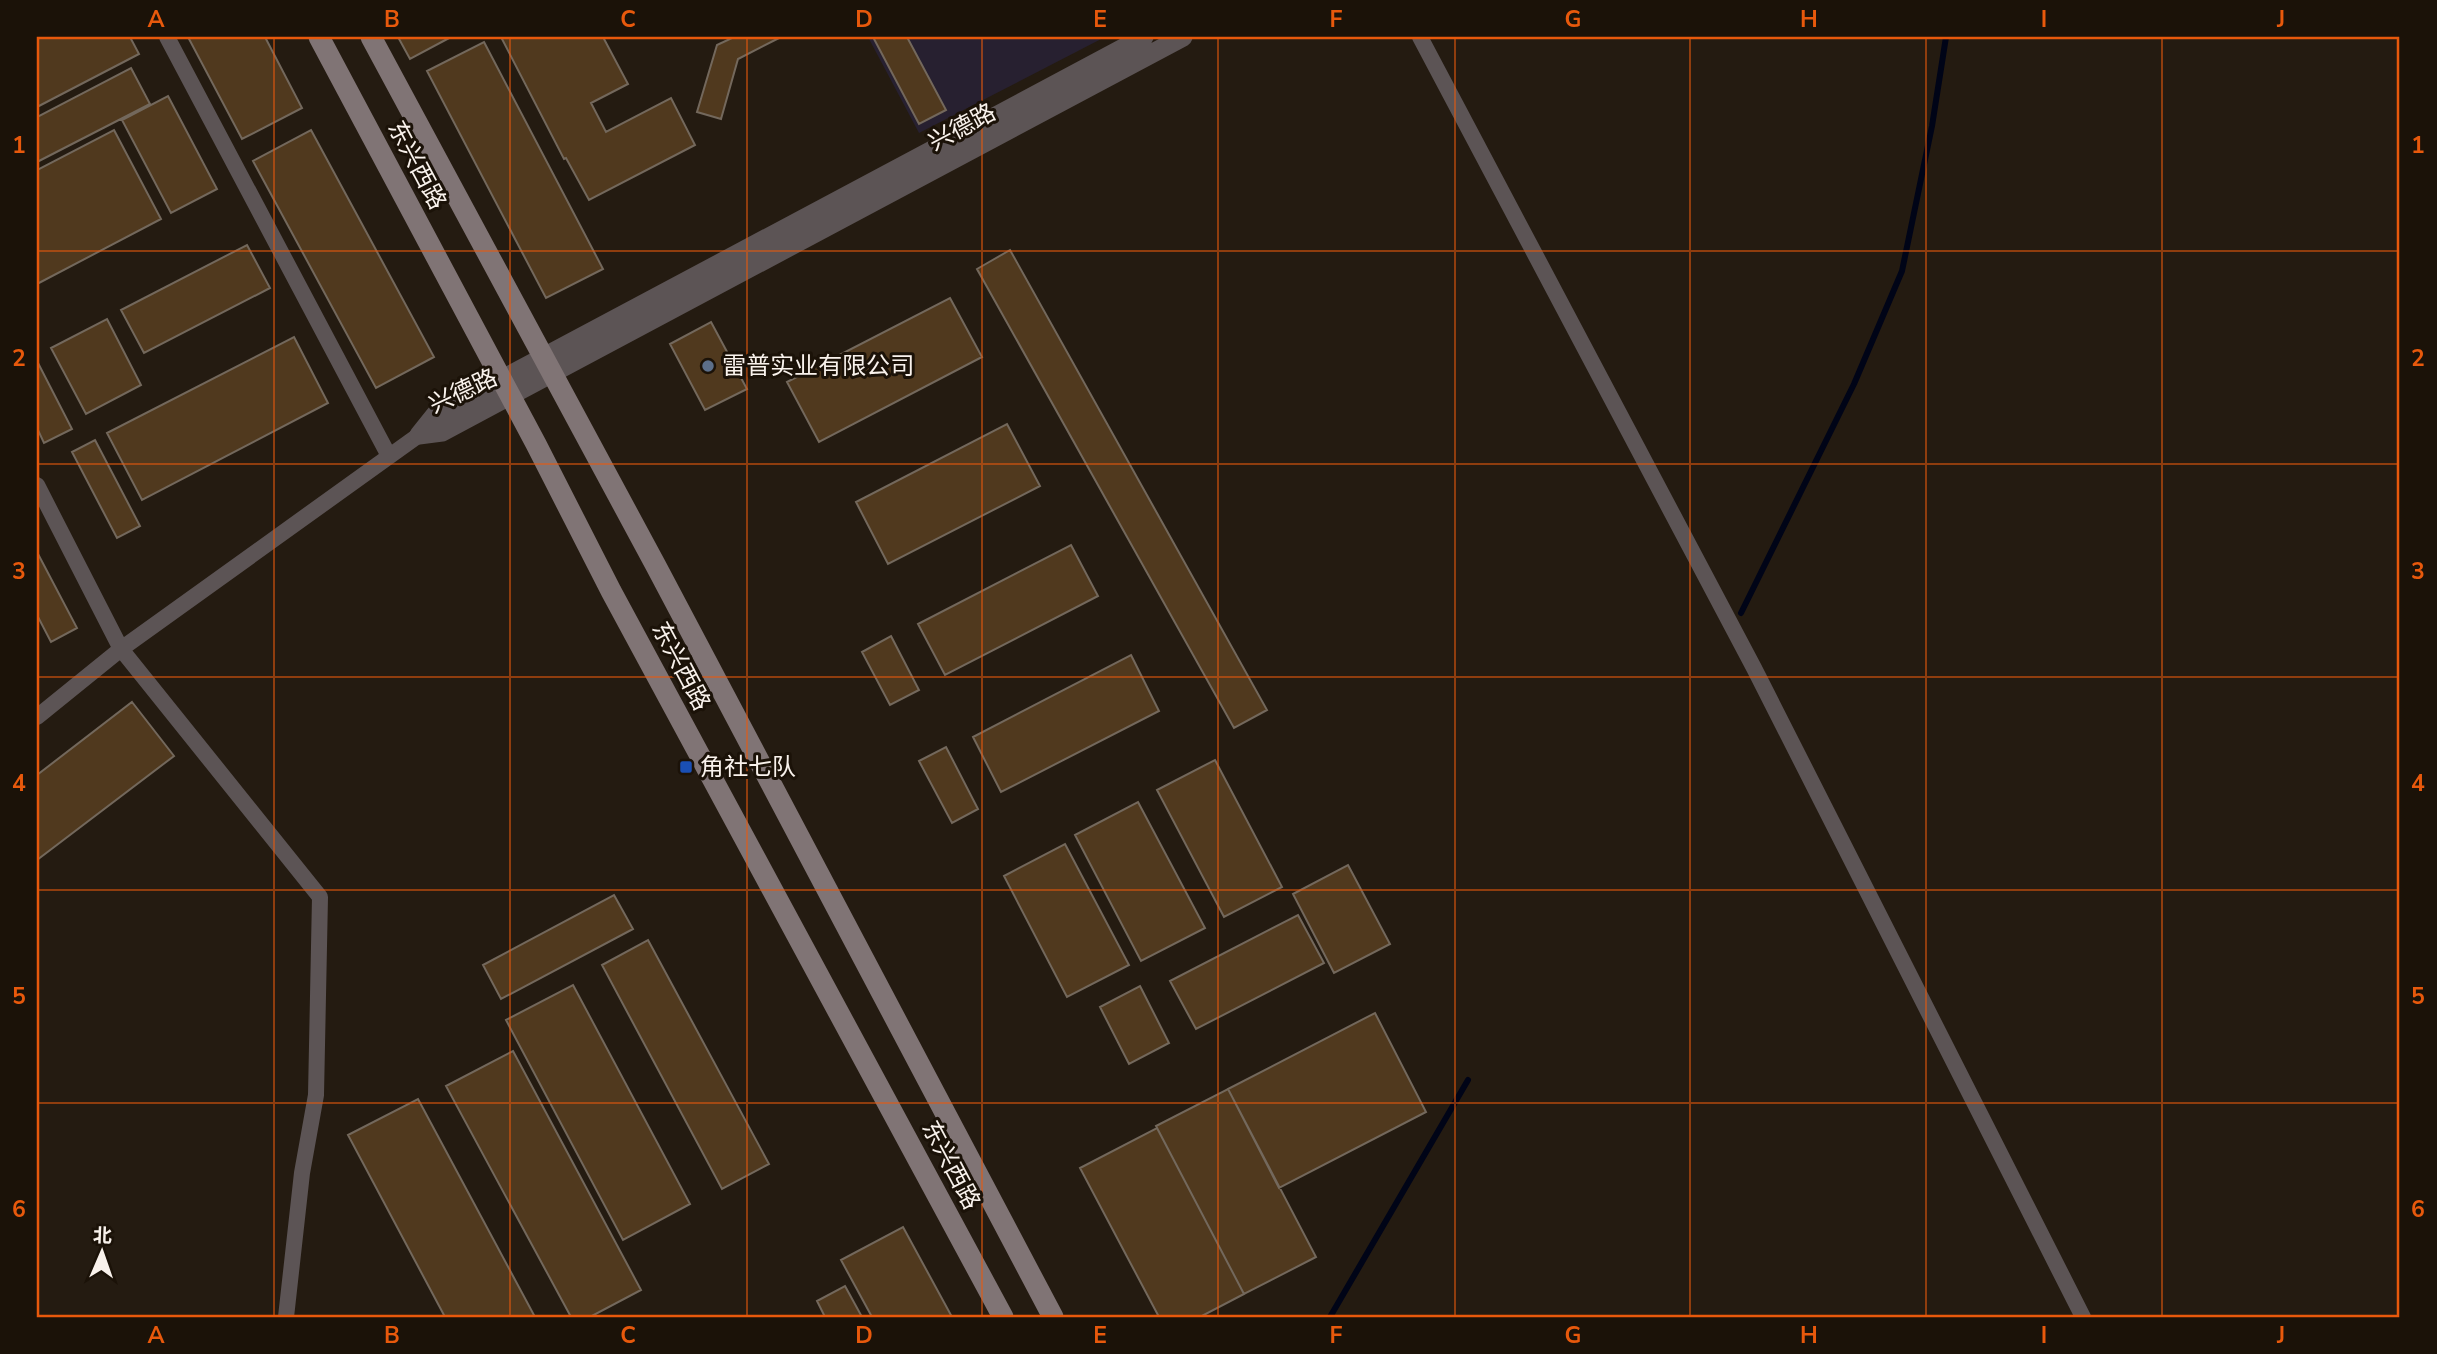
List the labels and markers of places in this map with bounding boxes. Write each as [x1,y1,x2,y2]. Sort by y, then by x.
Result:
place label: 雷普实业有限公司 [722,350,914,382]
marker: 雷普实业有限公司 [700,358,716,374]
place label: 角社七队 [700,751,796,783]
marker: 角社七队 [678,759,694,775]

